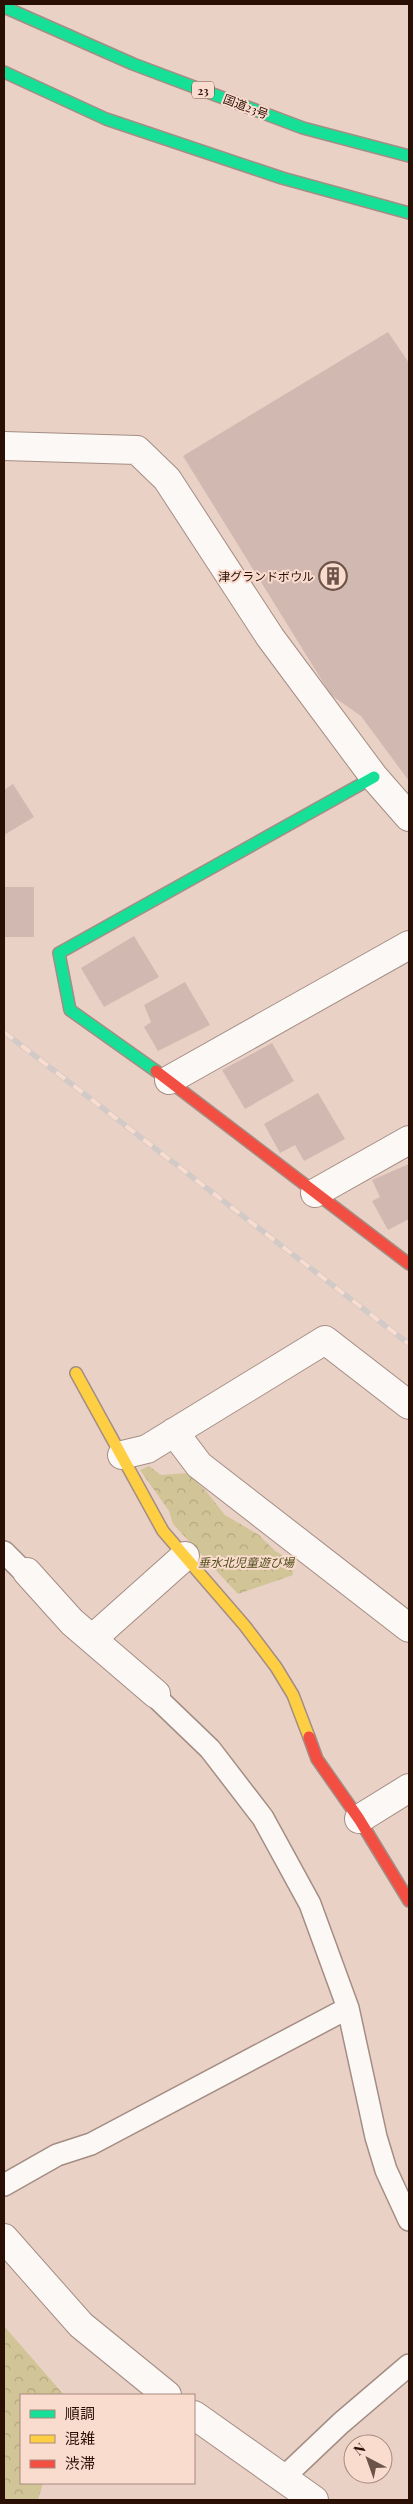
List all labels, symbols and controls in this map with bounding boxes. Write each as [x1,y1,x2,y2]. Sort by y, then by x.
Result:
road number: 23 [192,82,214,98]
street label: 国道23号 [221,90,271,122]
building icon: 津グランドボウル [318,561,348,591]
place label: 津グランドボウル [218,568,314,584]
park label: 垂水北児童遊び場 [198,1554,296,1570]
legend [20,2394,195,2484]
text: 順調 [65,2403,95,2423]
text: 混雑 [65,2428,95,2448]
north arrow [343,2434,393,2484]
text: N [349,2438,369,2459]
text: 渋滞 [65,2453,95,2473]

